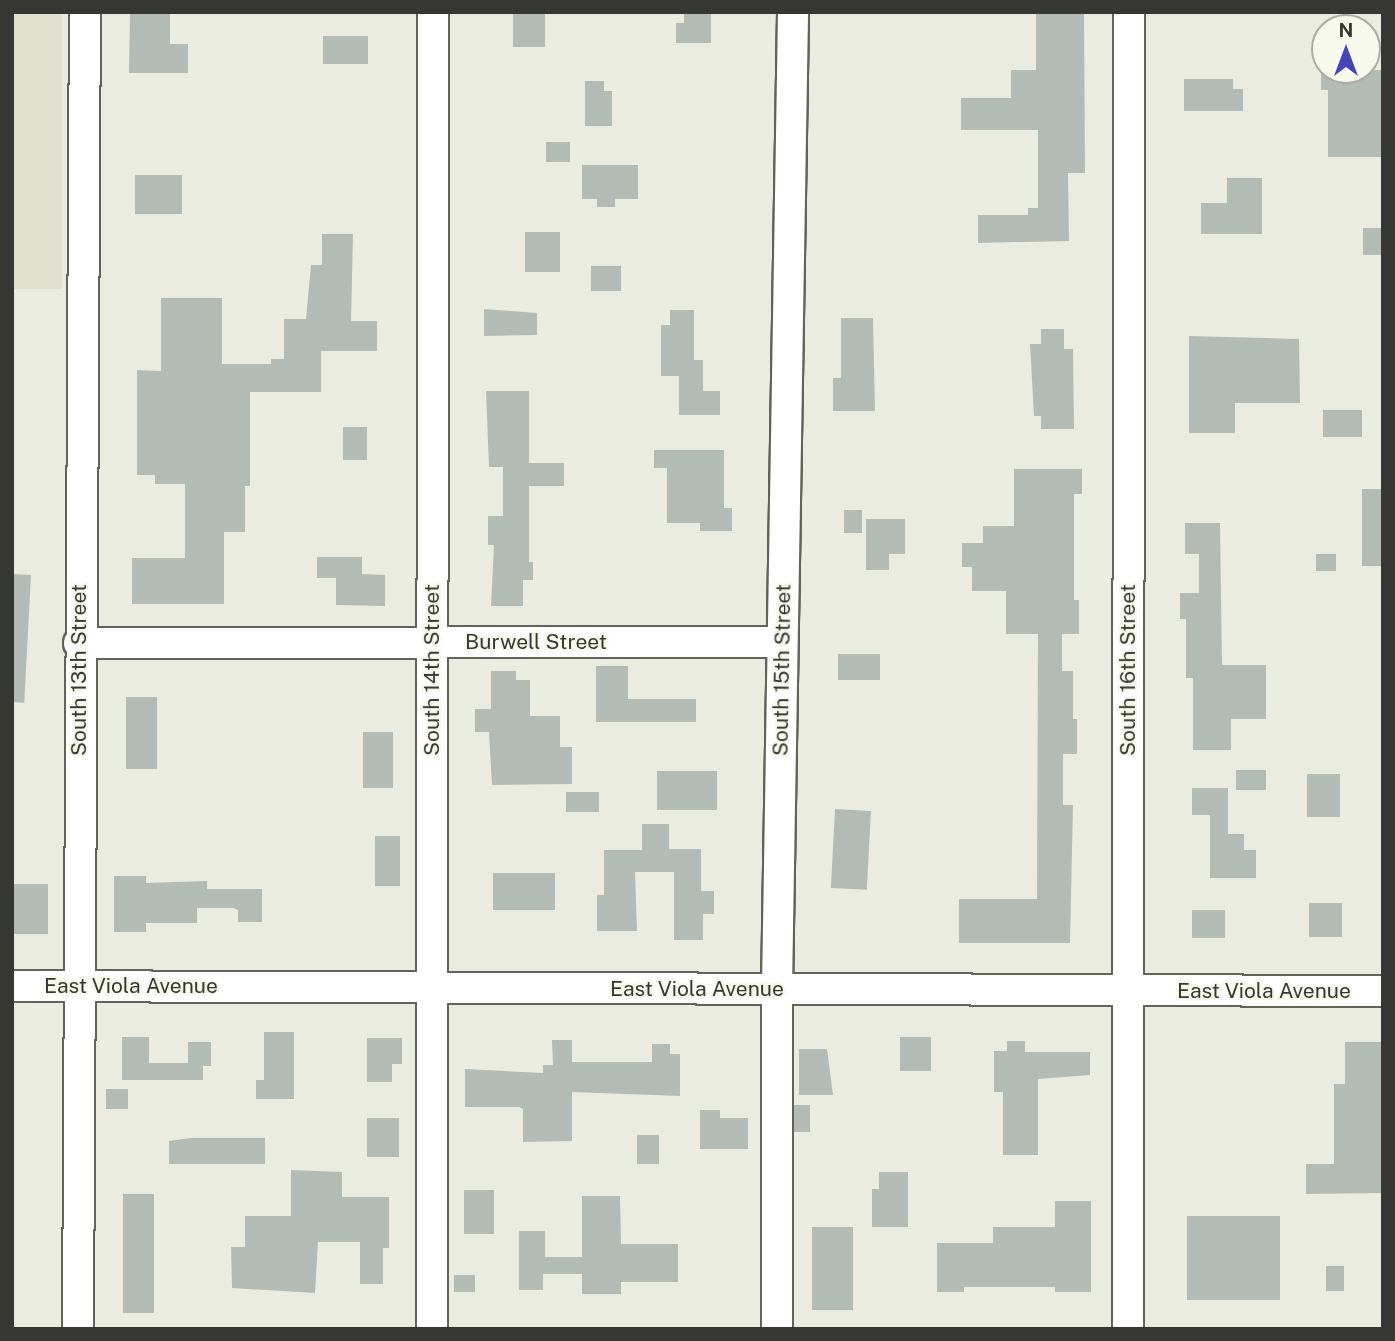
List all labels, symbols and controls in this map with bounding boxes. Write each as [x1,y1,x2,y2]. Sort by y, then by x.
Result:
north arrow [1311,14,1381,84]
text: N [1339,19,1353,41]
street label: South 13th Street [66,584,92,756]
street label: South 14th Street [419,584,445,756]
street label: South 15th Street [768,584,796,756]
street label: South 16th Street [1115,584,1141,756]
street label: Burwell Street [465,629,607,655]
street label: East Viola Avenue [44,973,218,999]
street label: East Viola Avenue [610,976,784,1002]
street label: East Viola Avenue [1177,978,1351,1004]

